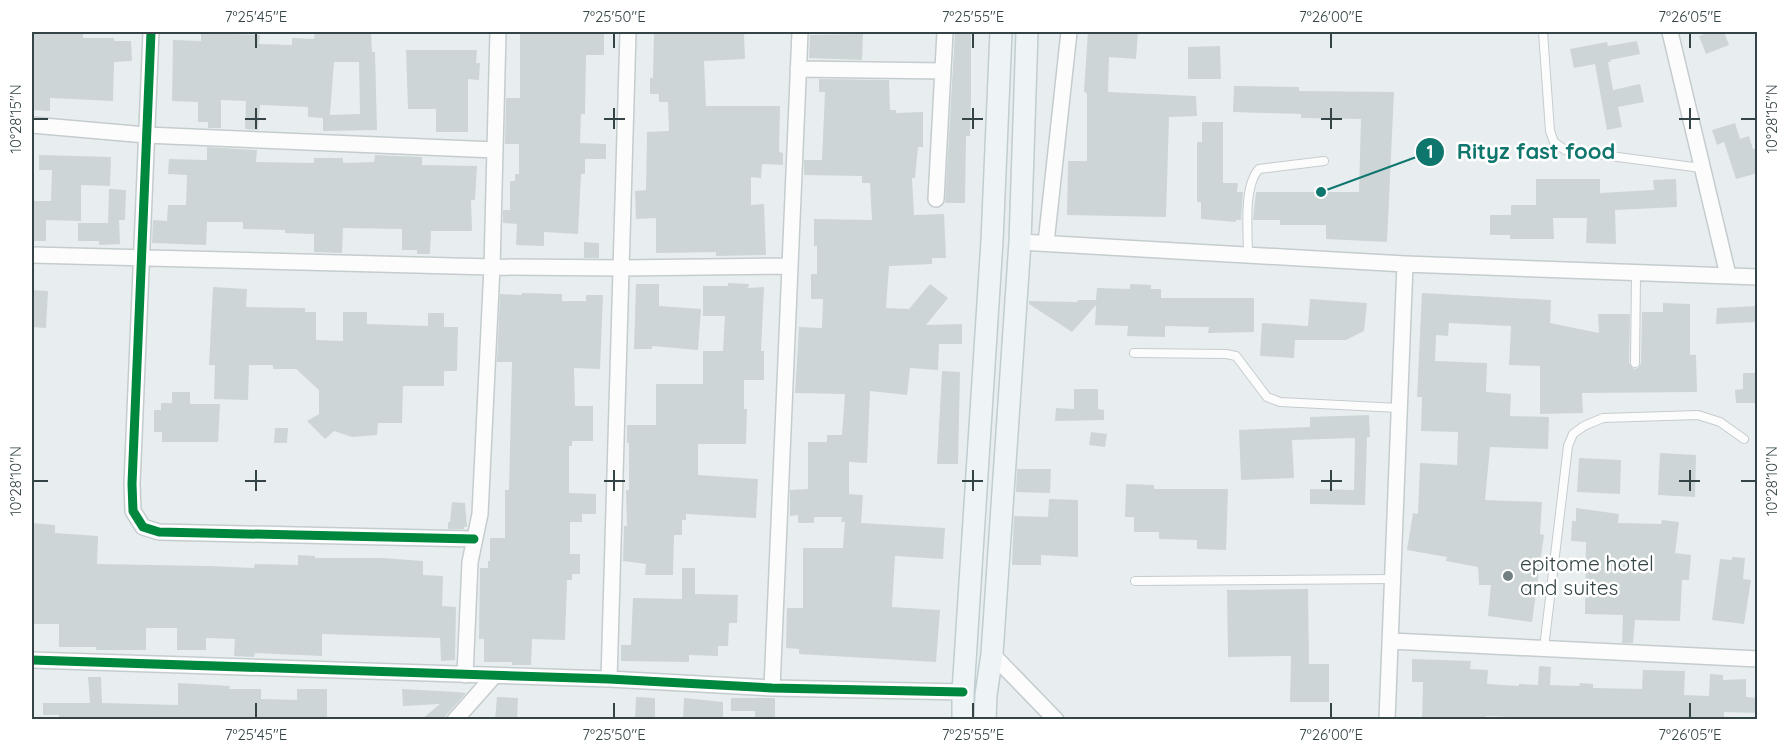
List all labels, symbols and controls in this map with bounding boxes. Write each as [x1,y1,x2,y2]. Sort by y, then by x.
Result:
text: 7°25'45"E [225,7,287,26]
text: 7°25'50"E [582,7,646,26]
text: 7°25'55"E [942,7,1004,26]
text: 7°26'00"E [1299,7,1363,26]
text: 7°26'05"E [1658,7,1722,26]
text: 10°28'15"N [6,84,25,154]
text: 10°28'15"N [1762,84,1781,154]
callout: Rityz fast food [1415,132,1627,172]
text: Rityz fast food [1457,137,1615,165]
text: 1 [1426,140,1434,163]
text: 10°28'10"N [6,446,25,516]
text: 10°28'10"N [1762,446,1781,516]
place label: epitome hotel and suites [1520,550,1654,600]
marker: epitome hotel and suites [1501,569,1515,583]
text: 7°25'45"E [225,725,287,744]
text: 7°25'50"E [582,725,646,744]
text: 7°25'55"E [942,725,1004,744]
text: 7°26'00"E [1299,725,1363,744]
text: 7°26'05"E [1658,725,1722,744]

